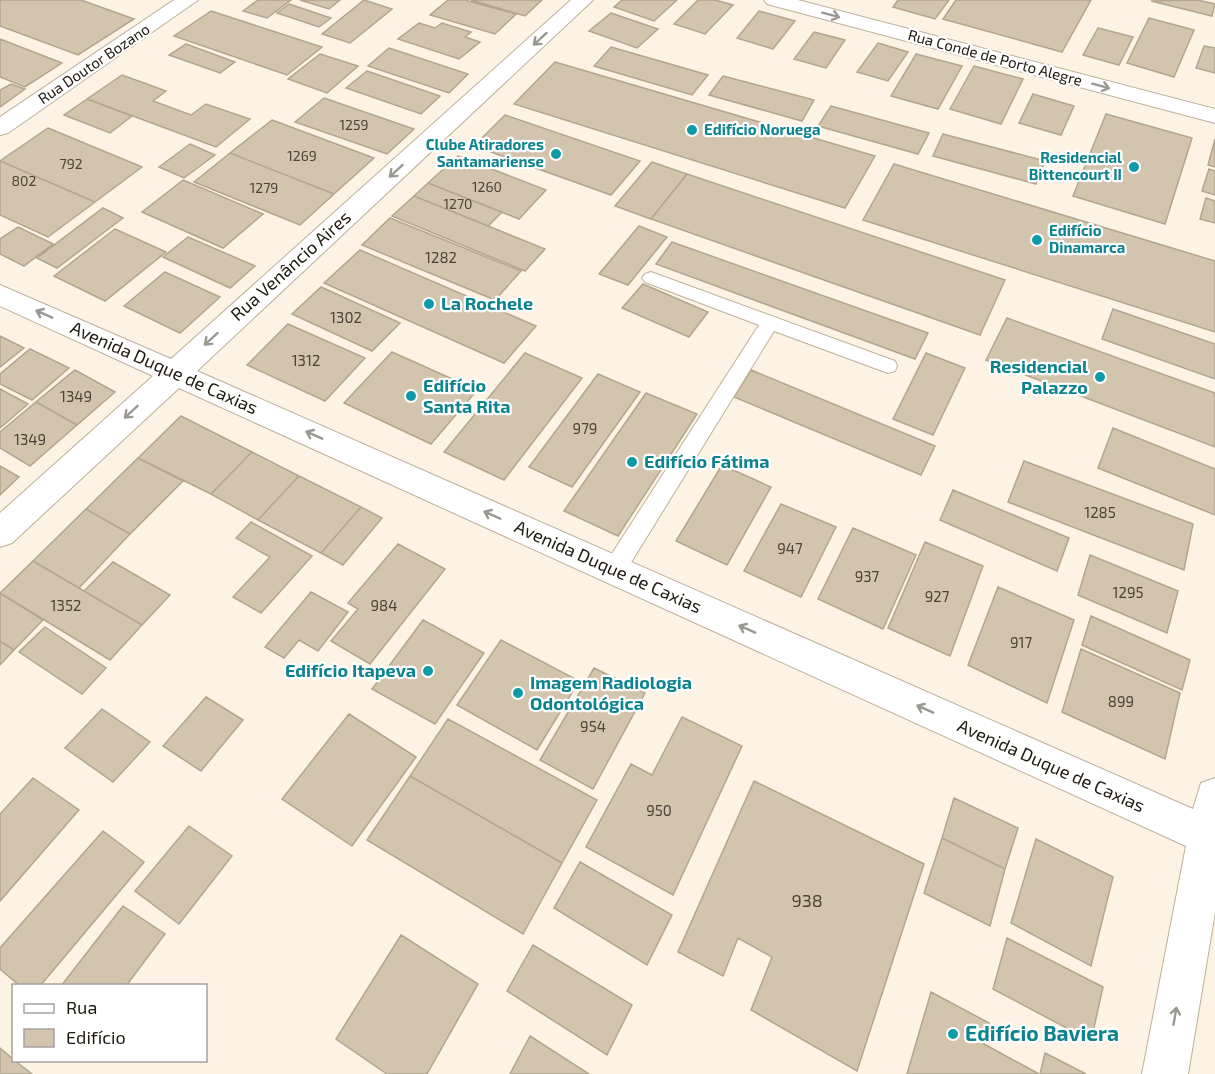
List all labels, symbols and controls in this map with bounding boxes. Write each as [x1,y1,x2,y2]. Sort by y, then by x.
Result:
one-way arrow [821,10,840,21]
street label: Rua Doutor Bozano [34,19,153,107]
street label: Rua Conde de Porto Alegre [906,25,1084,89]
one-way arrow [533,32,548,46]
one-way arrow [1091,81,1110,92]
house number: 1259 [340,116,368,133]
place label: Edifício Noruega [704,120,820,138]
marker: Edifício Noruega [685,123,699,137]
place label: Clube Atiradores Santamariense [426,135,544,170]
house number: 1269 [287,147,317,164]
marker: Clube Atiradores Santamariense [549,147,563,161]
place label: Residencial Bittencourt II [1029,148,1122,183]
house number: 792 [59,155,83,172]
marker: Residencial Bittencourt II [1127,160,1141,174]
one-way arrow [388,164,403,178]
house number: 802 [12,172,37,189]
house number: 1260 [472,178,502,195]
house number: 1279 [250,179,278,196]
house number: 1270 [443,195,473,212]
street label: Rua Venâncio Aires [226,206,355,325]
place label: Edifício Dinamarca [1049,221,1125,256]
marker: Edifício Dinamarca [1030,233,1044,247]
house number: 1282 [425,248,457,266]
place label: La Rochele [441,292,533,314]
marker: La Rochele [422,297,436,311]
one-way arrow [35,308,53,320]
house number: 1302 [330,308,362,326]
street label: Avenida Duque de Caxias [67,316,261,418]
one-way arrow [204,332,219,346]
house number: 1312 [292,351,320,369]
place label: Residencial Palazzo [990,355,1088,398]
marker: Residencial Palazzo [1093,370,1107,384]
place label: Edifício Santa Rita [423,374,510,417]
house number: 1349 [60,387,92,405]
marker: Edifício Santa Rita [404,389,418,403]
one-way arrow [124,405,139,419]
house number: 979 [573,419,597,437]
one-way arrow [306,429,324,441]
house number: 1349 [14,430,46,448]
place label: Edifício Fátima [644,450,769,472]
marker: Edifício Fátima [625,455,639,469]
house number: 1285 [1084,503,1116,521]
one-way arrow [484,509,502,520]
street label: Avenida Duque de Caxias [511,515,705,617]
house number: 947 [777,539,803,557]
house number: 937 [855,567,880,585]
house number: 1295 [1112,583,1144,601]
house number: 927 [925,587,950,605]
house number: 1352 [51,596,81,614]
house number: 984 [371,596,397,614]
one-way arrow [738,623,756,634]
house number: 917 [1010,633,1032,651]
place label: Edifício Itapeva [285,659,416,681]
marker: Edifício Itapeva [421,664,435,678]
place label: Imagem Radiologia Odontológica [530,671,692,714]
marker: Imagem Radiologia Odontológica [511,686,525,700]
house number: 899 [1108,692,1134,710]
one-way arrow [916,703,934,714]
street label: Avenida Duque de Caxias [954,714,1148,816]
house number: 954 [580,717,606,735]
house number: 950 [646,801,672,819]
house number: 938 [791,889,823,911]
legend [12,984,207,1062]
text: Rua [66,996,97,1018]
one-way arrow [1170,1007,1181,1027]
place label: Edifício Baviera [965,1020,1119,1045]
text: Edifício [66,1026,126,1048]
marker: Edifício Baviera [946,1027,960,1041]

